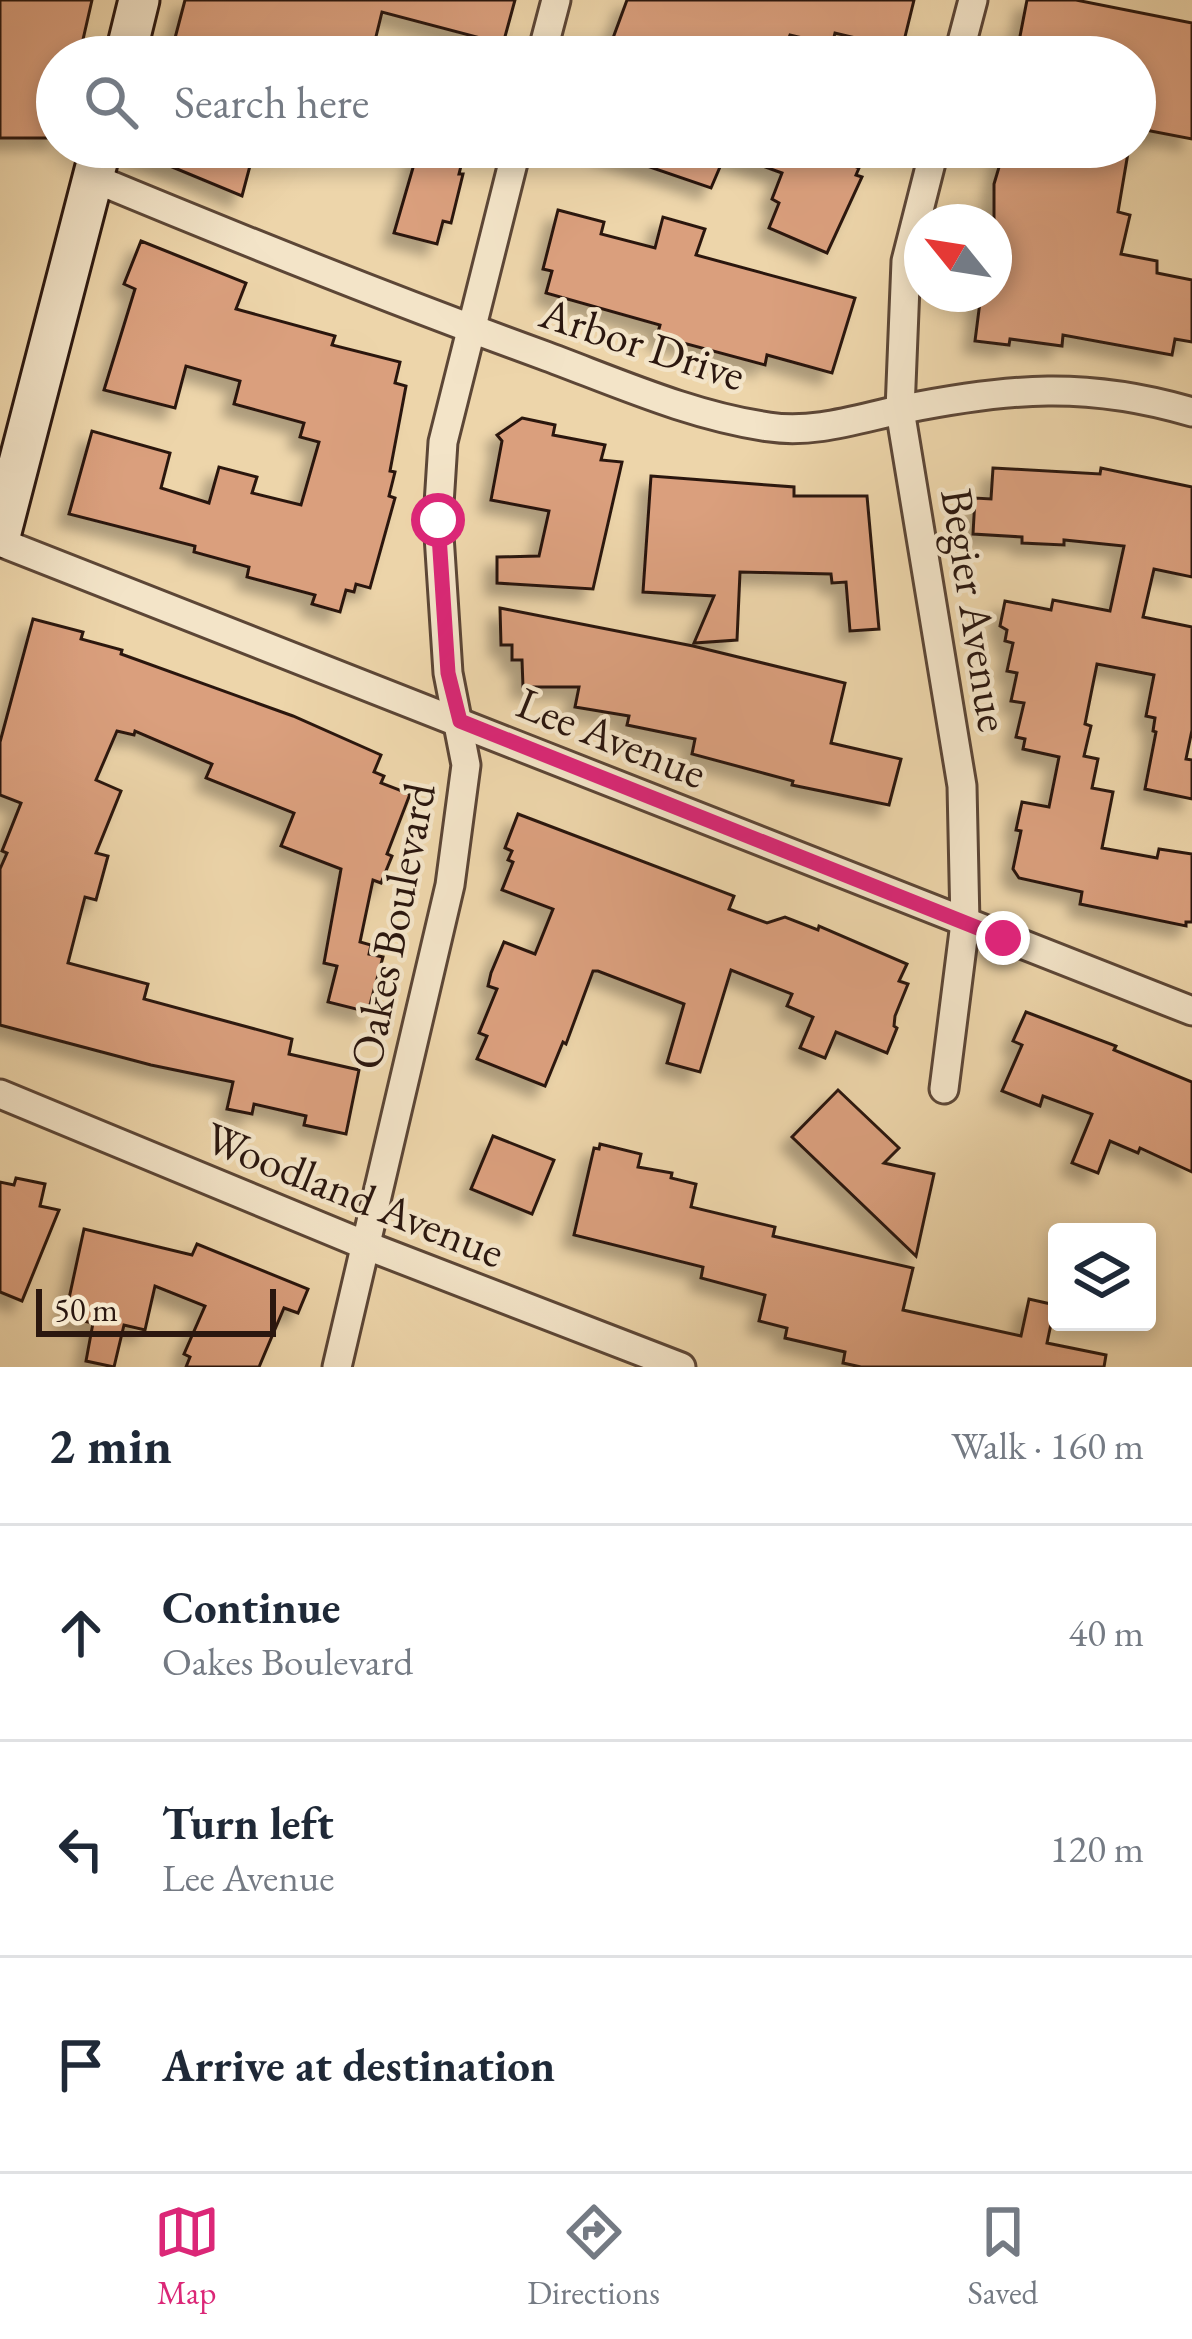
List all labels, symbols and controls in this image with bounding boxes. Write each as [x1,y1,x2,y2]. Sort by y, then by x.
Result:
search box [36,36,1156,168]
icon: search [78,69,144,135]
text: Search here [174,73,369,131]
north arrow [904,204,1012,312]
street label: Arbor Drive [532,282,753,403]
street label: Begier Avenue [928,484,1024,736]
route start [411,493,465,547]
street label: Lee Avenue [509,673,715,801]
street label: Oakes Boulevard [336,778,448,1074]
route end [976,911,1030,965]
street label: Woodland Avenue [197,1108,513,1280]
map controls [1048,1223,1156,1331]
button: layers [1048,1223,1156,1331]
scale bar [36,1283,276,1336]
text: 50 m [54,1288,118,1331]
text: 2 min [48,1412,172,1478]
text: Walk · 160 m [951,1420,1144,1471]
text: Continue [162,1578,340,1636]
icon: ahead [48,1600,114,1666]
text: 40 m [1068,1607,1144,1658]
text: Oakes Boulevard [162,1636,413,1687]
text: Turn left [162,1794,334,1852]
icon: left [48,1816,114,1882]
text: 120 m [1050,1823,1144,1874]
text: Lee Avenue [162,1852,335,1903]
icon: arrive [48,2032,114,2098]
text: Arrive at destination [162,2036,555,2094]
tab: Map [154,2199,220,2314]
tab: Directions [527,2199,660,2314]
tab: Saved [968,2199,1038,2314]

